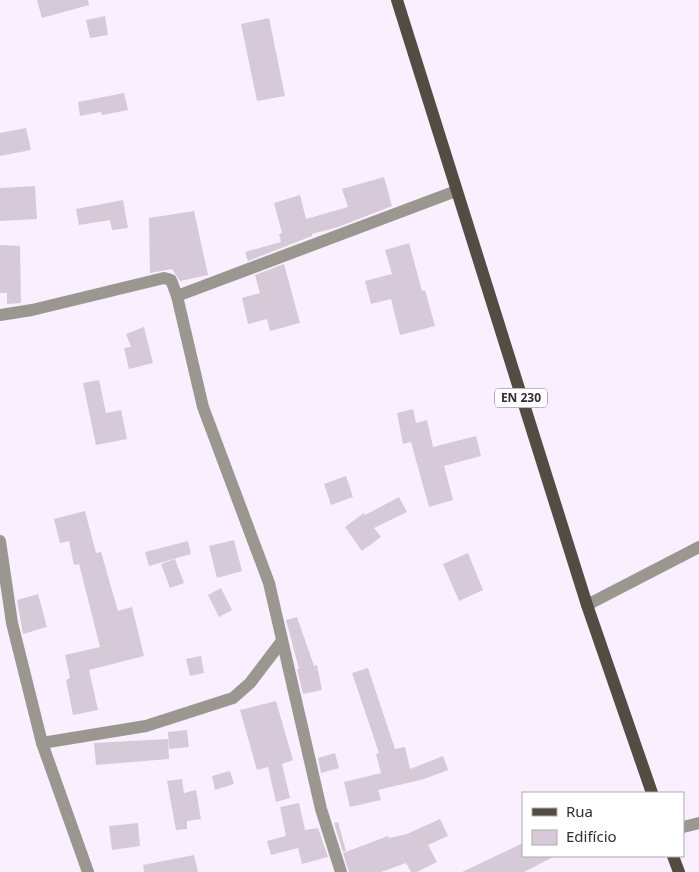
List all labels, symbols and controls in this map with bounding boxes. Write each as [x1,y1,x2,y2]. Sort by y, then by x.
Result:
road number: EN 230 [495,388,547,408]
legend [522,792,684,857]
text: Rua [566,801,593,821]
text: Edifício [566,826,617,846]

